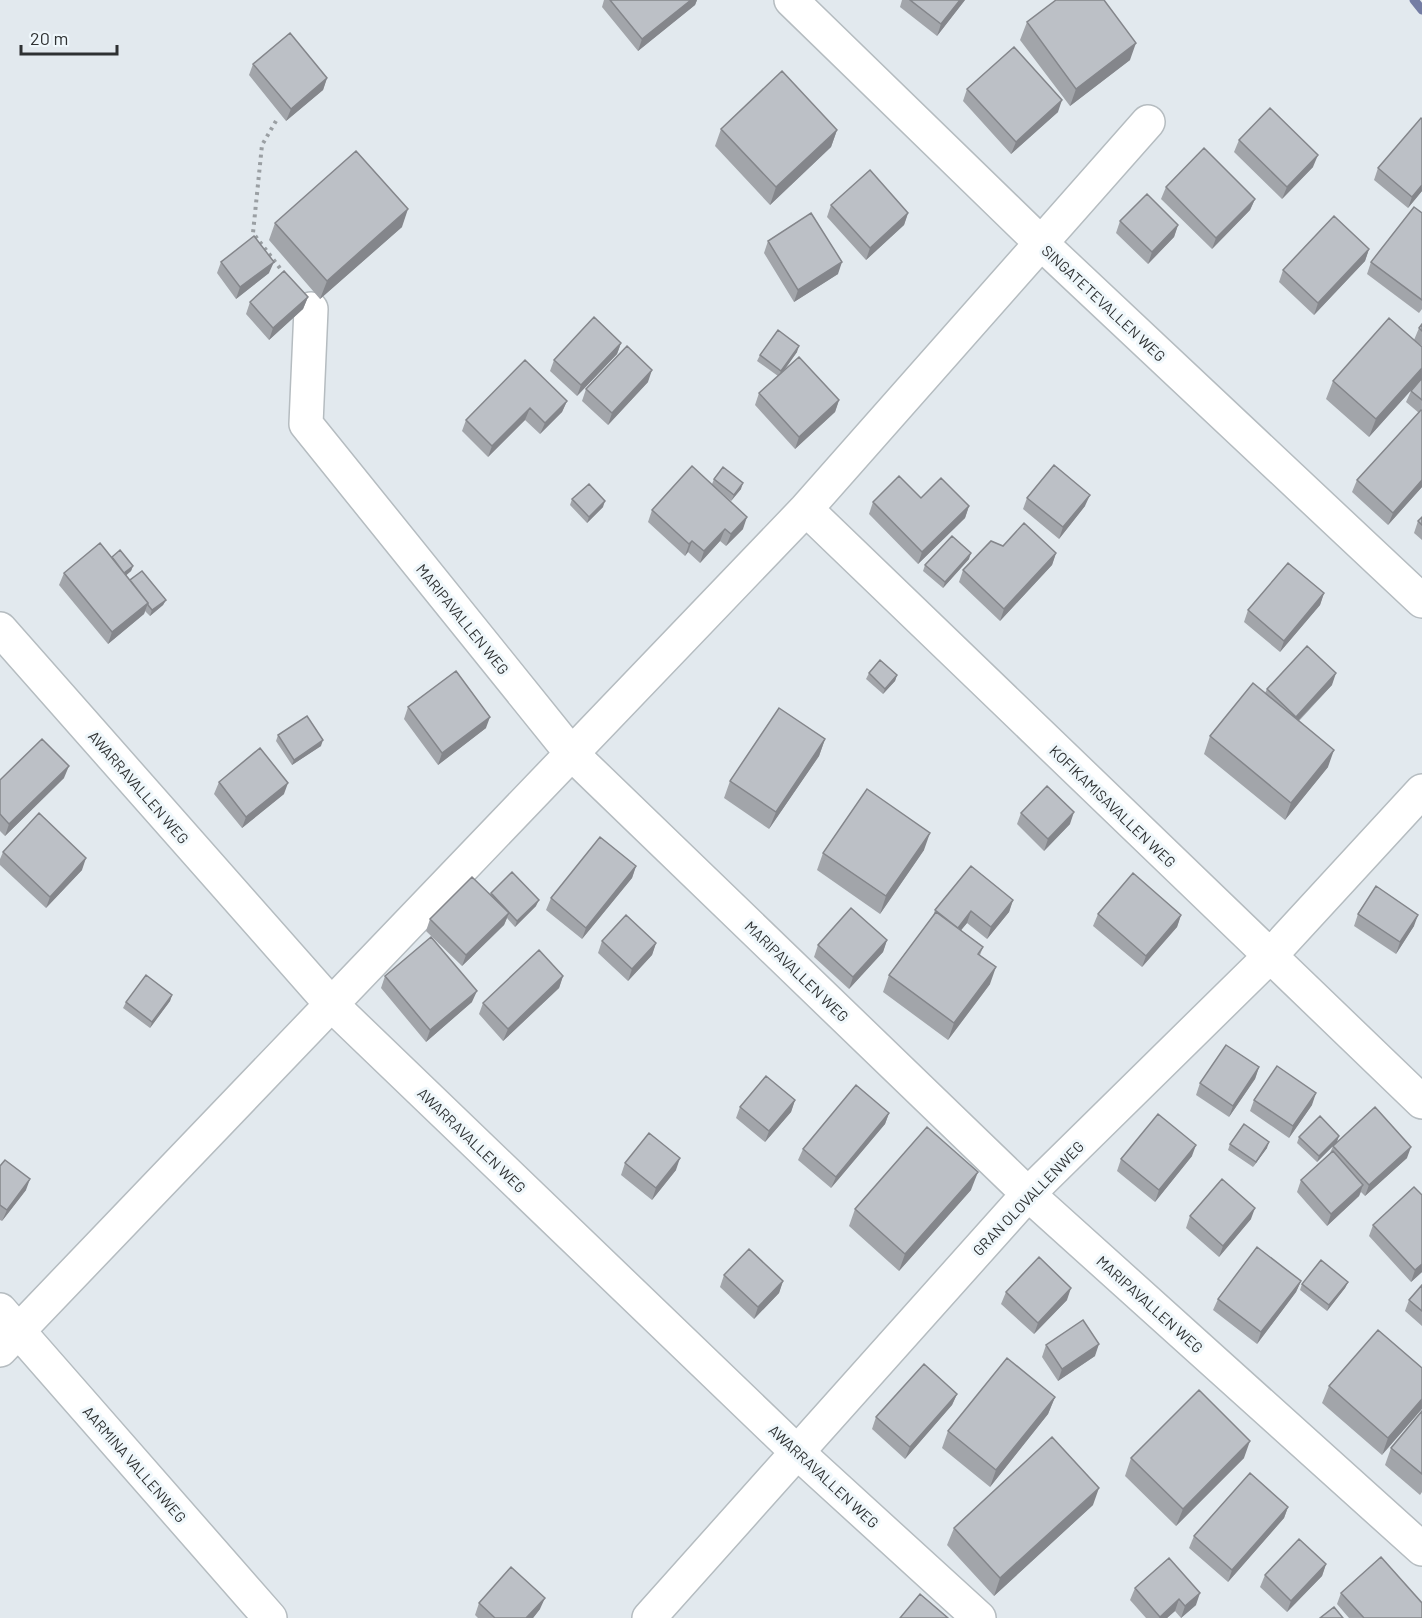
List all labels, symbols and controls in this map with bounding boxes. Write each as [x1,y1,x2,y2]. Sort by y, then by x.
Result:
scale bar [21,18,117,56]
text: 20 m [30,27,68,49]
street label: SINGATETEVALLEN WEG [1038,241,1170,365]
street label: MARIPAVALLEN WEG [413,560,513,678]
street label: AWARRAVALLEN WEG [85,727,193,847]
street label: KOFIKAMISAVALLEN WEG [1046,741,1180,871]
street label: MARIPAVALLEN WEG [742,917,852,1025]
street label: AWARRAVALLEN WEG [414,1084,530,1196]
street label: GRAN OLOVALLENWEG [969,1137,1087,1259]
street label: MARIPAVALLEN WEG [1093,1252,1207,1356]
street label: AARMINA VALLENWEG [80,1402,190,1526]
street label: AWARRAVALLEN WEG [765,1420,883,1532]

